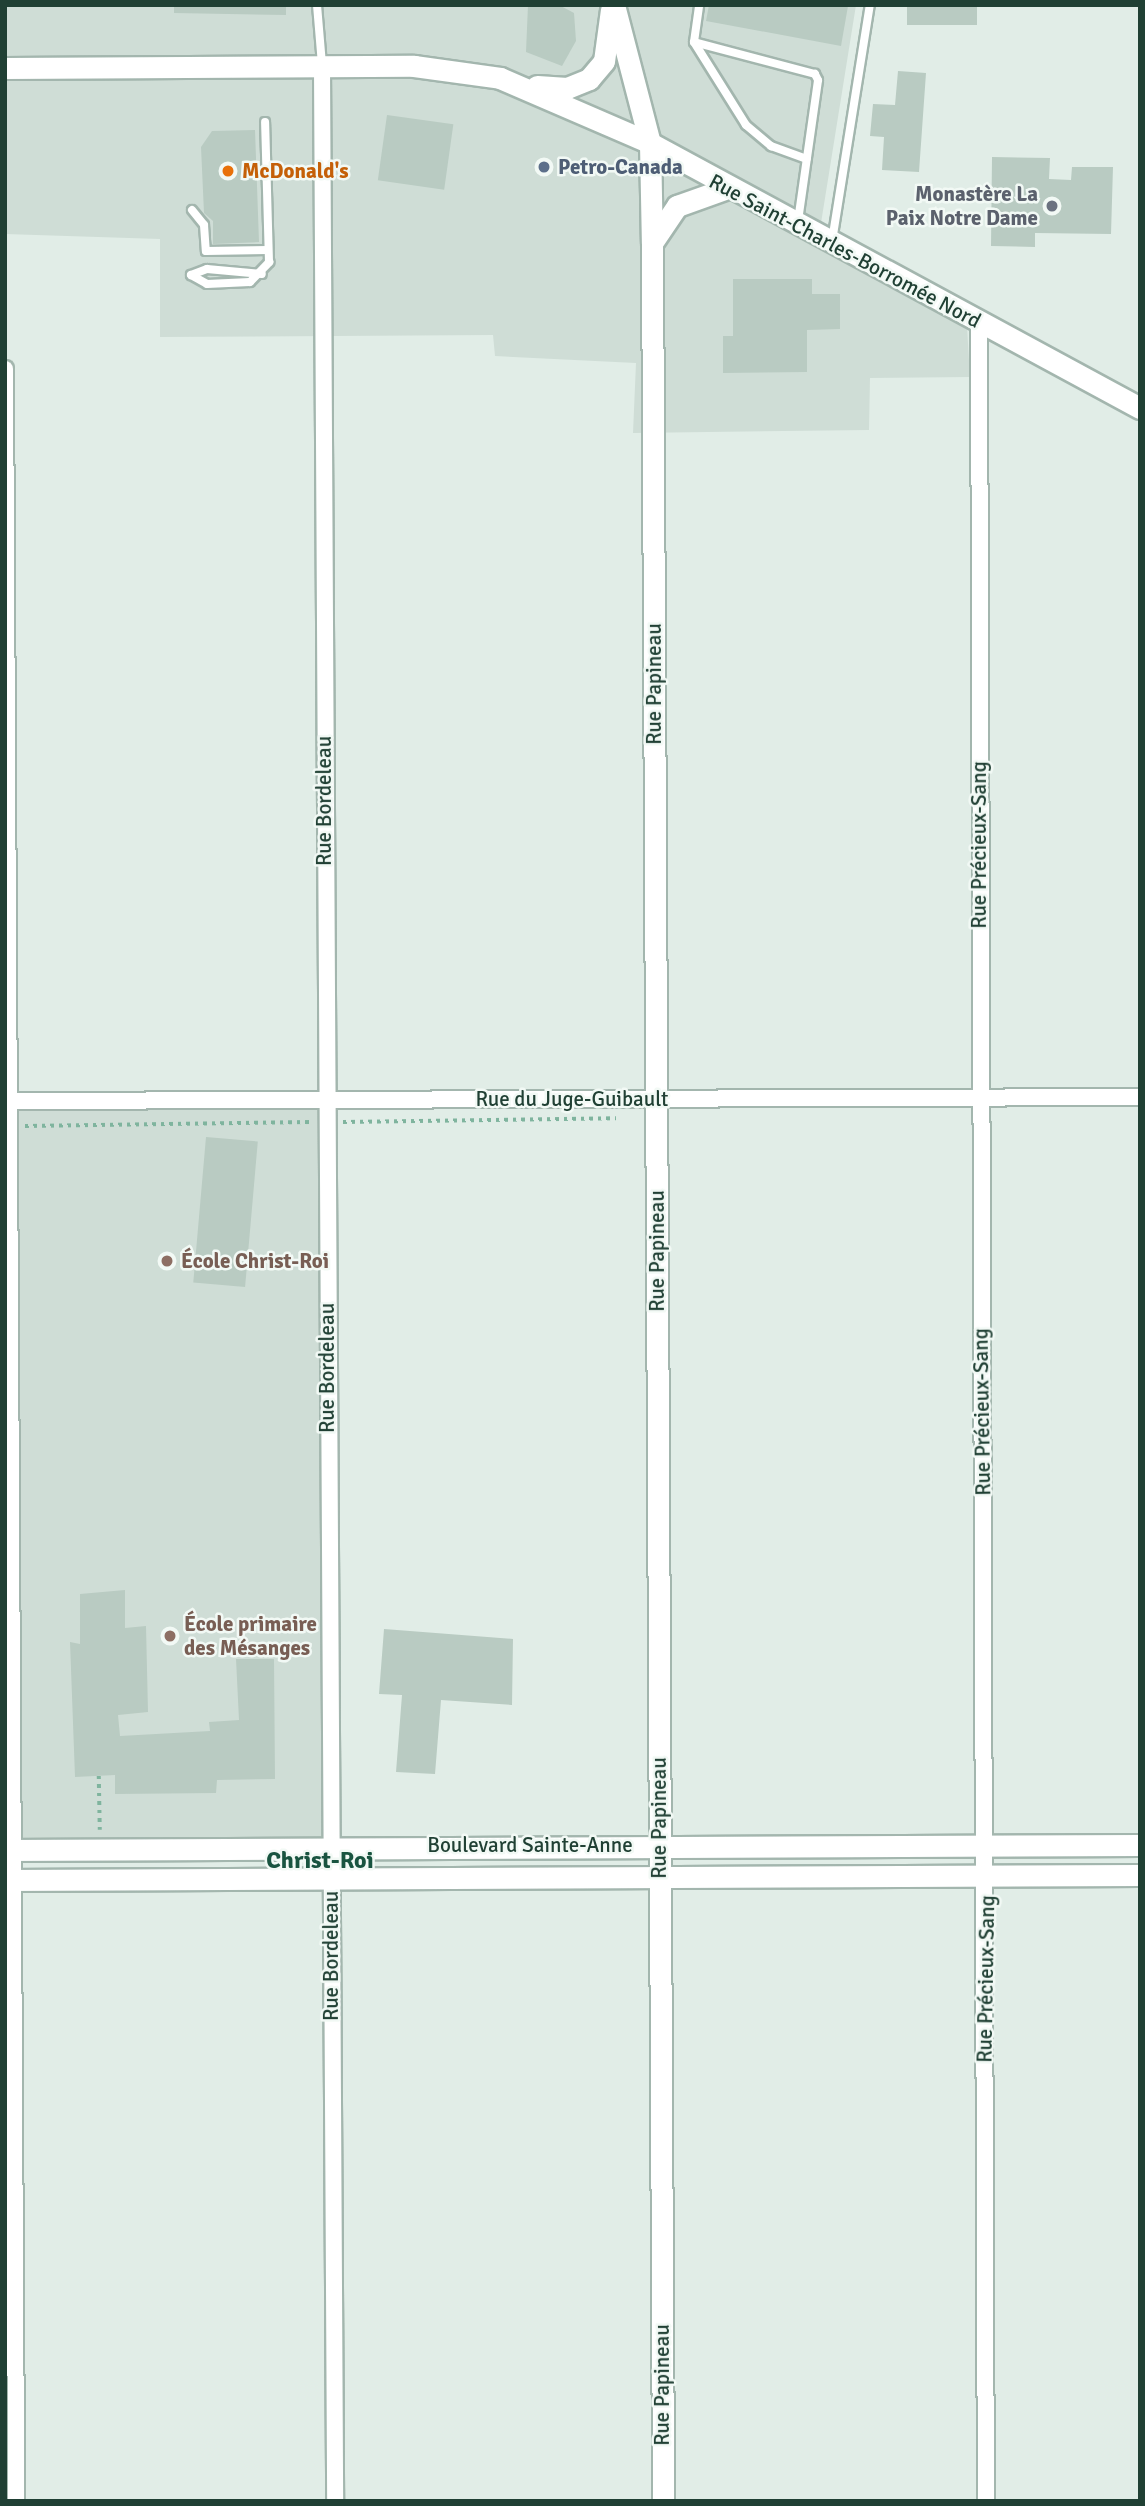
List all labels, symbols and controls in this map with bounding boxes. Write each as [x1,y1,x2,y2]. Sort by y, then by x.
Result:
place label: Petro-Canada [558,154,683,180]
place label: McDonald's [242,158,349,184]
marker: Petro-Canada [536,159,552,175]
marker: McDonald's [220,163,236,179]
street label: Rue Saint-Charles-Borromée Nord [705,168,985,334]
place label: Monastère La Paix Notre Dame [886,181,1038,231]
marker: Monastère La Paix Notre Dame [1044,198,1060,214]
street label: Rue Papineau [641,623,667,745]
street label: Rue Bordeleau [311,736,337,866]
street label: Rue Précieux-Sang [966,761,992,929]
street label: Rue du Juge-Guibault [476,1086,668,1112]
street label: Rue Papineau [644,1190,670,1312]
place label: École Christ-Roi [181,1248,329,1274]
marker: École Christ-Roi [159,1253,175,1269]
street label: Rue Bordeleau [314,1303,340,1433]
street label: Rue Précieux-Sang [968,1328,996,1496]
place label: École primaire des Mésanges [184,1611,317,1661]
marker: École primaire des Mésanges [162,1628,178,1644]
street label: Rue Papineau [646,1757,672,1879]
street label: Boulevard Sainte-Anne [427,1832,633,1858]
district label: Christ-Roi [266,1847,374,1875]
street label: Rue Bordeleau [318,1891,344,2021]
street label: Rue Précieux-Sang [972,1895,1000,2063]
street label: Rue Papineau [649,2324,675,2446]

